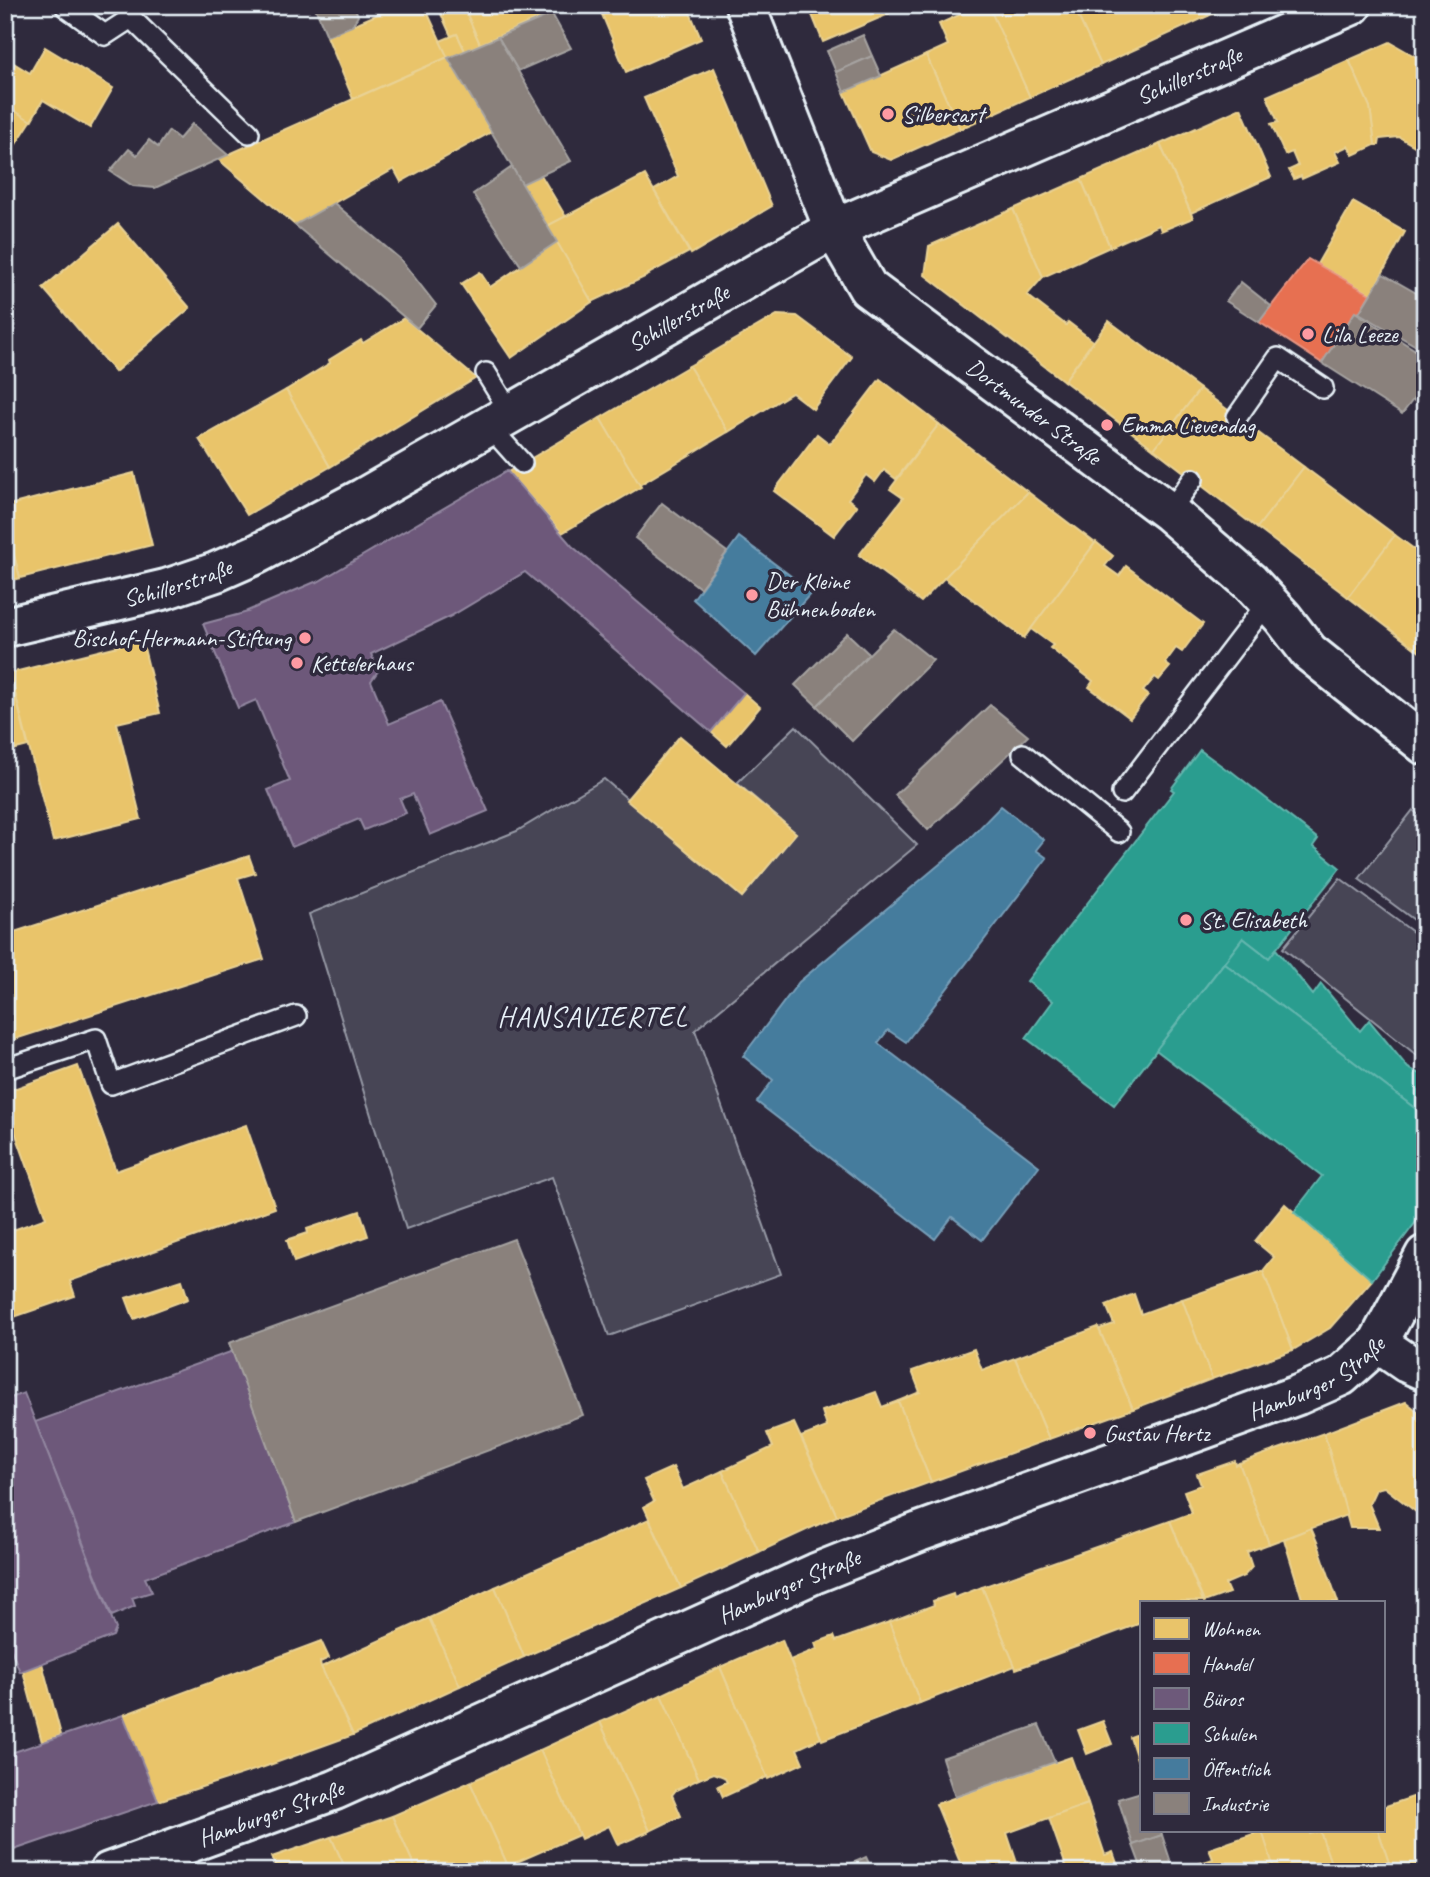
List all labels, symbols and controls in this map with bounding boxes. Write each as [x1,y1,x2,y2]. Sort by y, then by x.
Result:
street label: Schillerstraße [1132,39,1248,111]
place label: Silbersart [902,99,987,129]
marker: Silbersart [880,106,896,122]
street label: Schillerstraße [622,276,736,359]
place label: Lila Leeze [1322,319,1400,349]
marker: Lila Leeze [1300,326,1316,342]
street label: Dortmunder Straße [961,352,1109,473]
place label: Emma Lievendag [1121,410,1256,440]
marker: Emma Lievendag [1099,417,1115,433]
street label: Schillerstraße [120,551,238,614]
place label: Der Kleine Bühnenboden [766,566,876,624]
marker: Der Kleine Bühnenboden [744,587,760,603]
place label: Bischof-Hermann-Stiftung [72,623,292,653]
marker: Bischof-Hermann-Stiftung [297,630,313,646]
place label: Kettelerhaus [311,648,414,678]
marker: Kettelerhaus [289,655,305,671]
place label: St. Elisabeth [1200,905,1308,935]
marker: St. Elisabeth [1178,912,1194,928]
district label: HANSAVIERTEL [498,999,688,1034]
street label: Hamburger Straße [1244,1328,1392,1427]
place label: Gustav Hertz [1104,1418,1211,1448]
marker: Gustav Hertz [1082,1425,1098,1441]
street label: Hamburger Straße [713,1541,866,1630]
legend [1140,1601,1384,1832]
text: Wohnen [1202,1616,1262,1642]
text: Handel [1202,1651,1255,1677]
text: Büros [1202,1686,1245,1712]
text: Schulen [1202,1721,1257,1747]
text: Öffentlich [1202,1756,1272,1782]
street label: Hamburger Straße [194,1772,350,1853]
text: Industrie [1202,1791,1269,1817]

